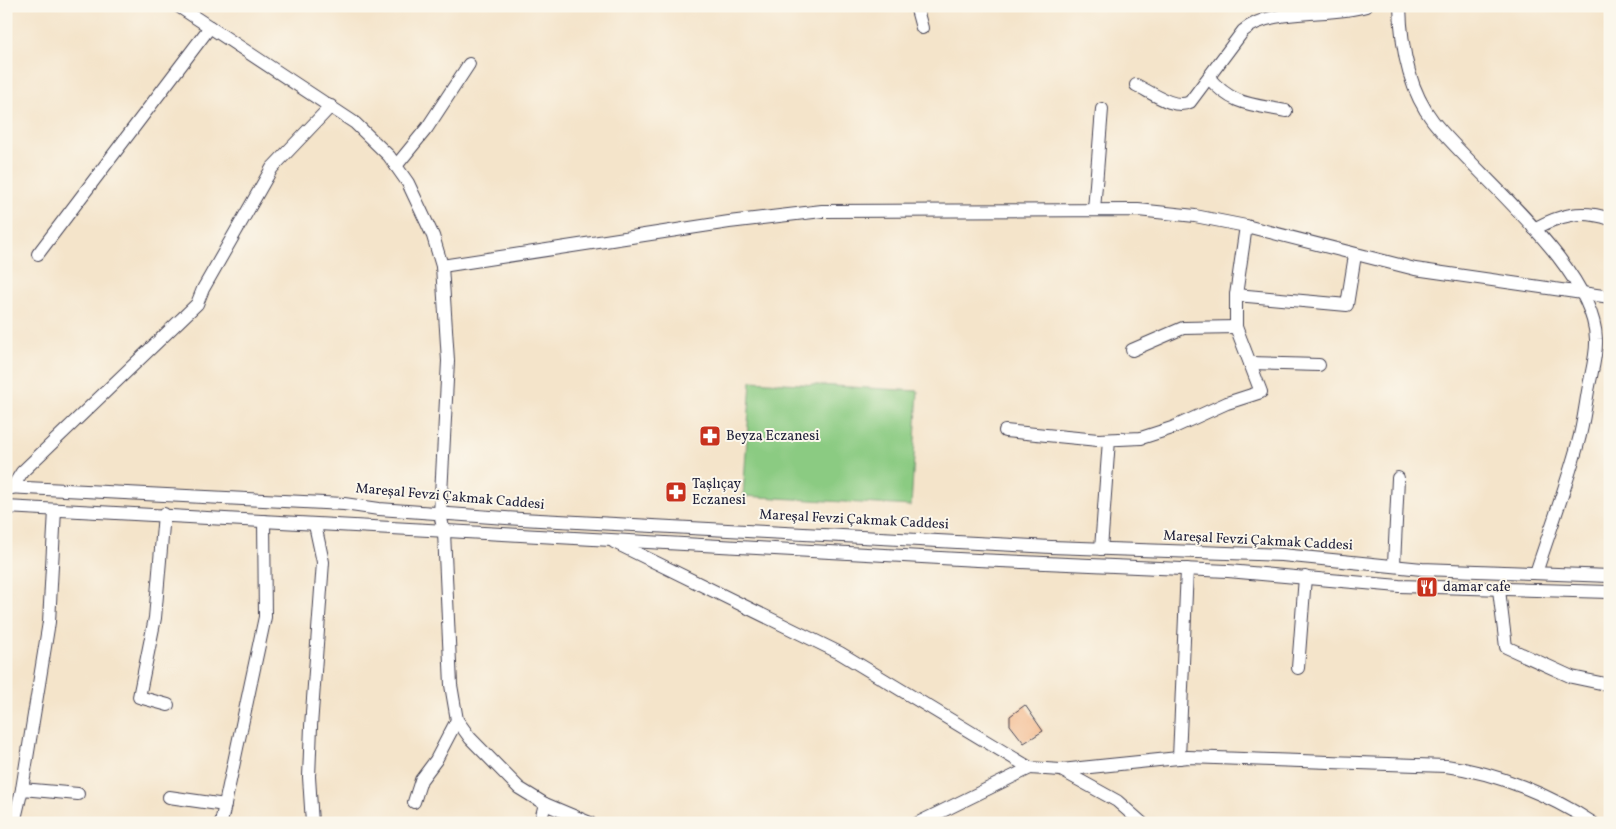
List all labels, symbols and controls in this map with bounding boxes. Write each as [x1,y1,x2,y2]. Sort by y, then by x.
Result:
pharmacy icon: Beyza Eczanesi [698,424,722,448]
place label: Beyza Eczanesi [726,427,819,446]
place label: Taşlıçay Eczanesi [692,475,746,510]
street label: Mareşal Fevzi Çakmak Caddesi [355,479,545,515]
pharmacy icon: Taşlıçay Eczanesi [664,480,688,504]
street label: Mareşal Fevzi Çakmak Caddesi [759,506,949,534]
street label: Mareşal Fevzi Çakmak Caddesi [1163,527,1353,555]
restaurant icon: damar cafe [1415,575,1439,599]
place label: damar cafe [1443,578,1511,597]

